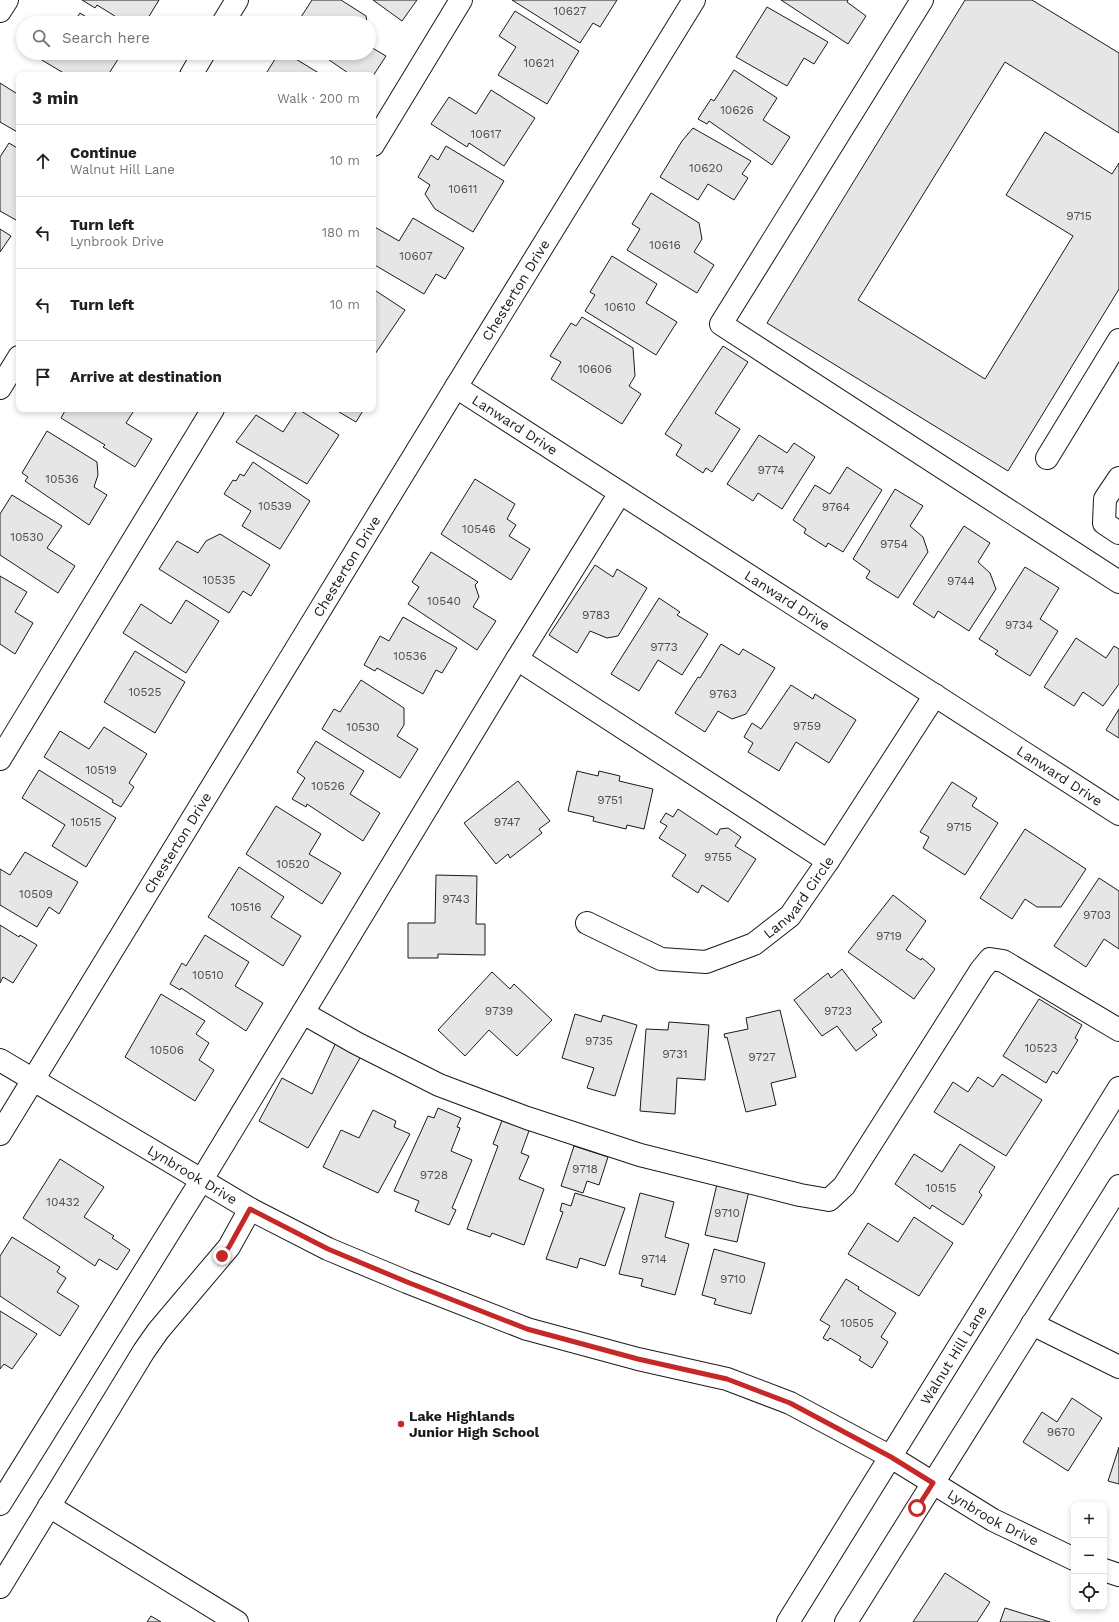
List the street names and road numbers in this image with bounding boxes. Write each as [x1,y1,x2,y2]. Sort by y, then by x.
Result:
street label: Chesterton Drive [479,237,553,343]
street label: Lanward Drive [469,392,560,458]
street label: Chesterton Drive [310,513,383,620]
street label: Lanward Drive [742,567,833,634]
street label: Lanward Drive [1014,742,1105,809]
street label: Chesterton Drive [141,789,215,896]
street label: Lanward Circle [760,853,837,942]
street label: Lynbrook Drive [145,1142,240,1208]
street label: Walnut Hill Lane [917,1303,990,1407]
street label: Lynbrook Drive [945,1486,1041,1549]

